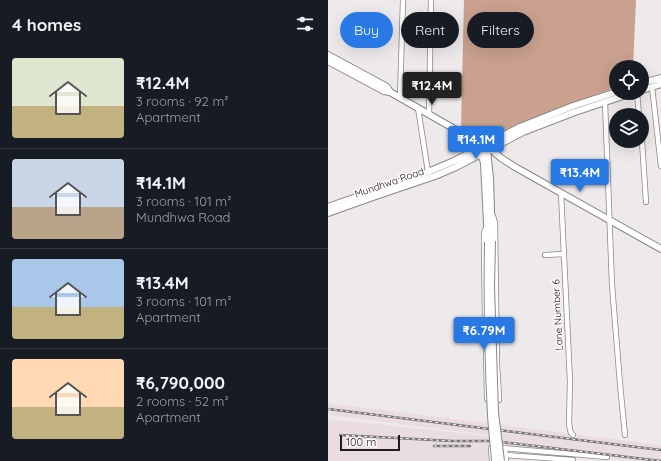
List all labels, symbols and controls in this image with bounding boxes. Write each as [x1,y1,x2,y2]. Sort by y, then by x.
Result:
chip: Buy [340,12,393,48]
chip: Rent [401,12,459,48]
chip: Filters [467,12,534,48]
icon: filters [294,13,316,35]
text: 4 homes [12,14,81,35]
map controls [609,60,649,148]
button: locate [609,60,649,100]
text: ₹12.4M [136,72,189,93]
pin: ₹12.4M [399,72,465,106]
icon: home [44,74,92,122]
text: ₹12.4M [412,77,452,93]
text: 3 rooms · 92 m² [136,93,228,109]
button: layers [609,108,649,148]
text: Apartment [136,109,201,125]
pin: ₹14.1M [443,126,509,160]
text: ₹14.1M [457,131,495,147]
pin: ₹13.4M [547,159,613,193]
text: ₹13.4M [560,164,600,180]
street label: Mundhwa Road [353,165,426,200]
text: ₹14.1M [136,172,186,193]
icon: home [44,175,92,223]
text: 3 rooms · 101 m² [136,193,231,209]
text: Mundhwa Road [136,209,230,225]
text: ₹13.4M [136,272,189,293]
icon: home [44,275,92,323]
street label: Lane Number 6 [549,278,566,351]
text: 3 rooms · 101 m² [136,293,231,309]
text: Apartment [136,309,201,325]
pin: ₹6.79M [451,317,517,351]
text: ₹6.79M [463,322,505,338]
text: ₹6,790,000 [136,372,225,393]
icon: home [44,375,92,423]
text: 2 rooms · 52 m² [136,393,229,409]
text: Apartment [136,409,201,425]
scale bar [340,433,400,452]
text: 100 m [346,435,376,449]

